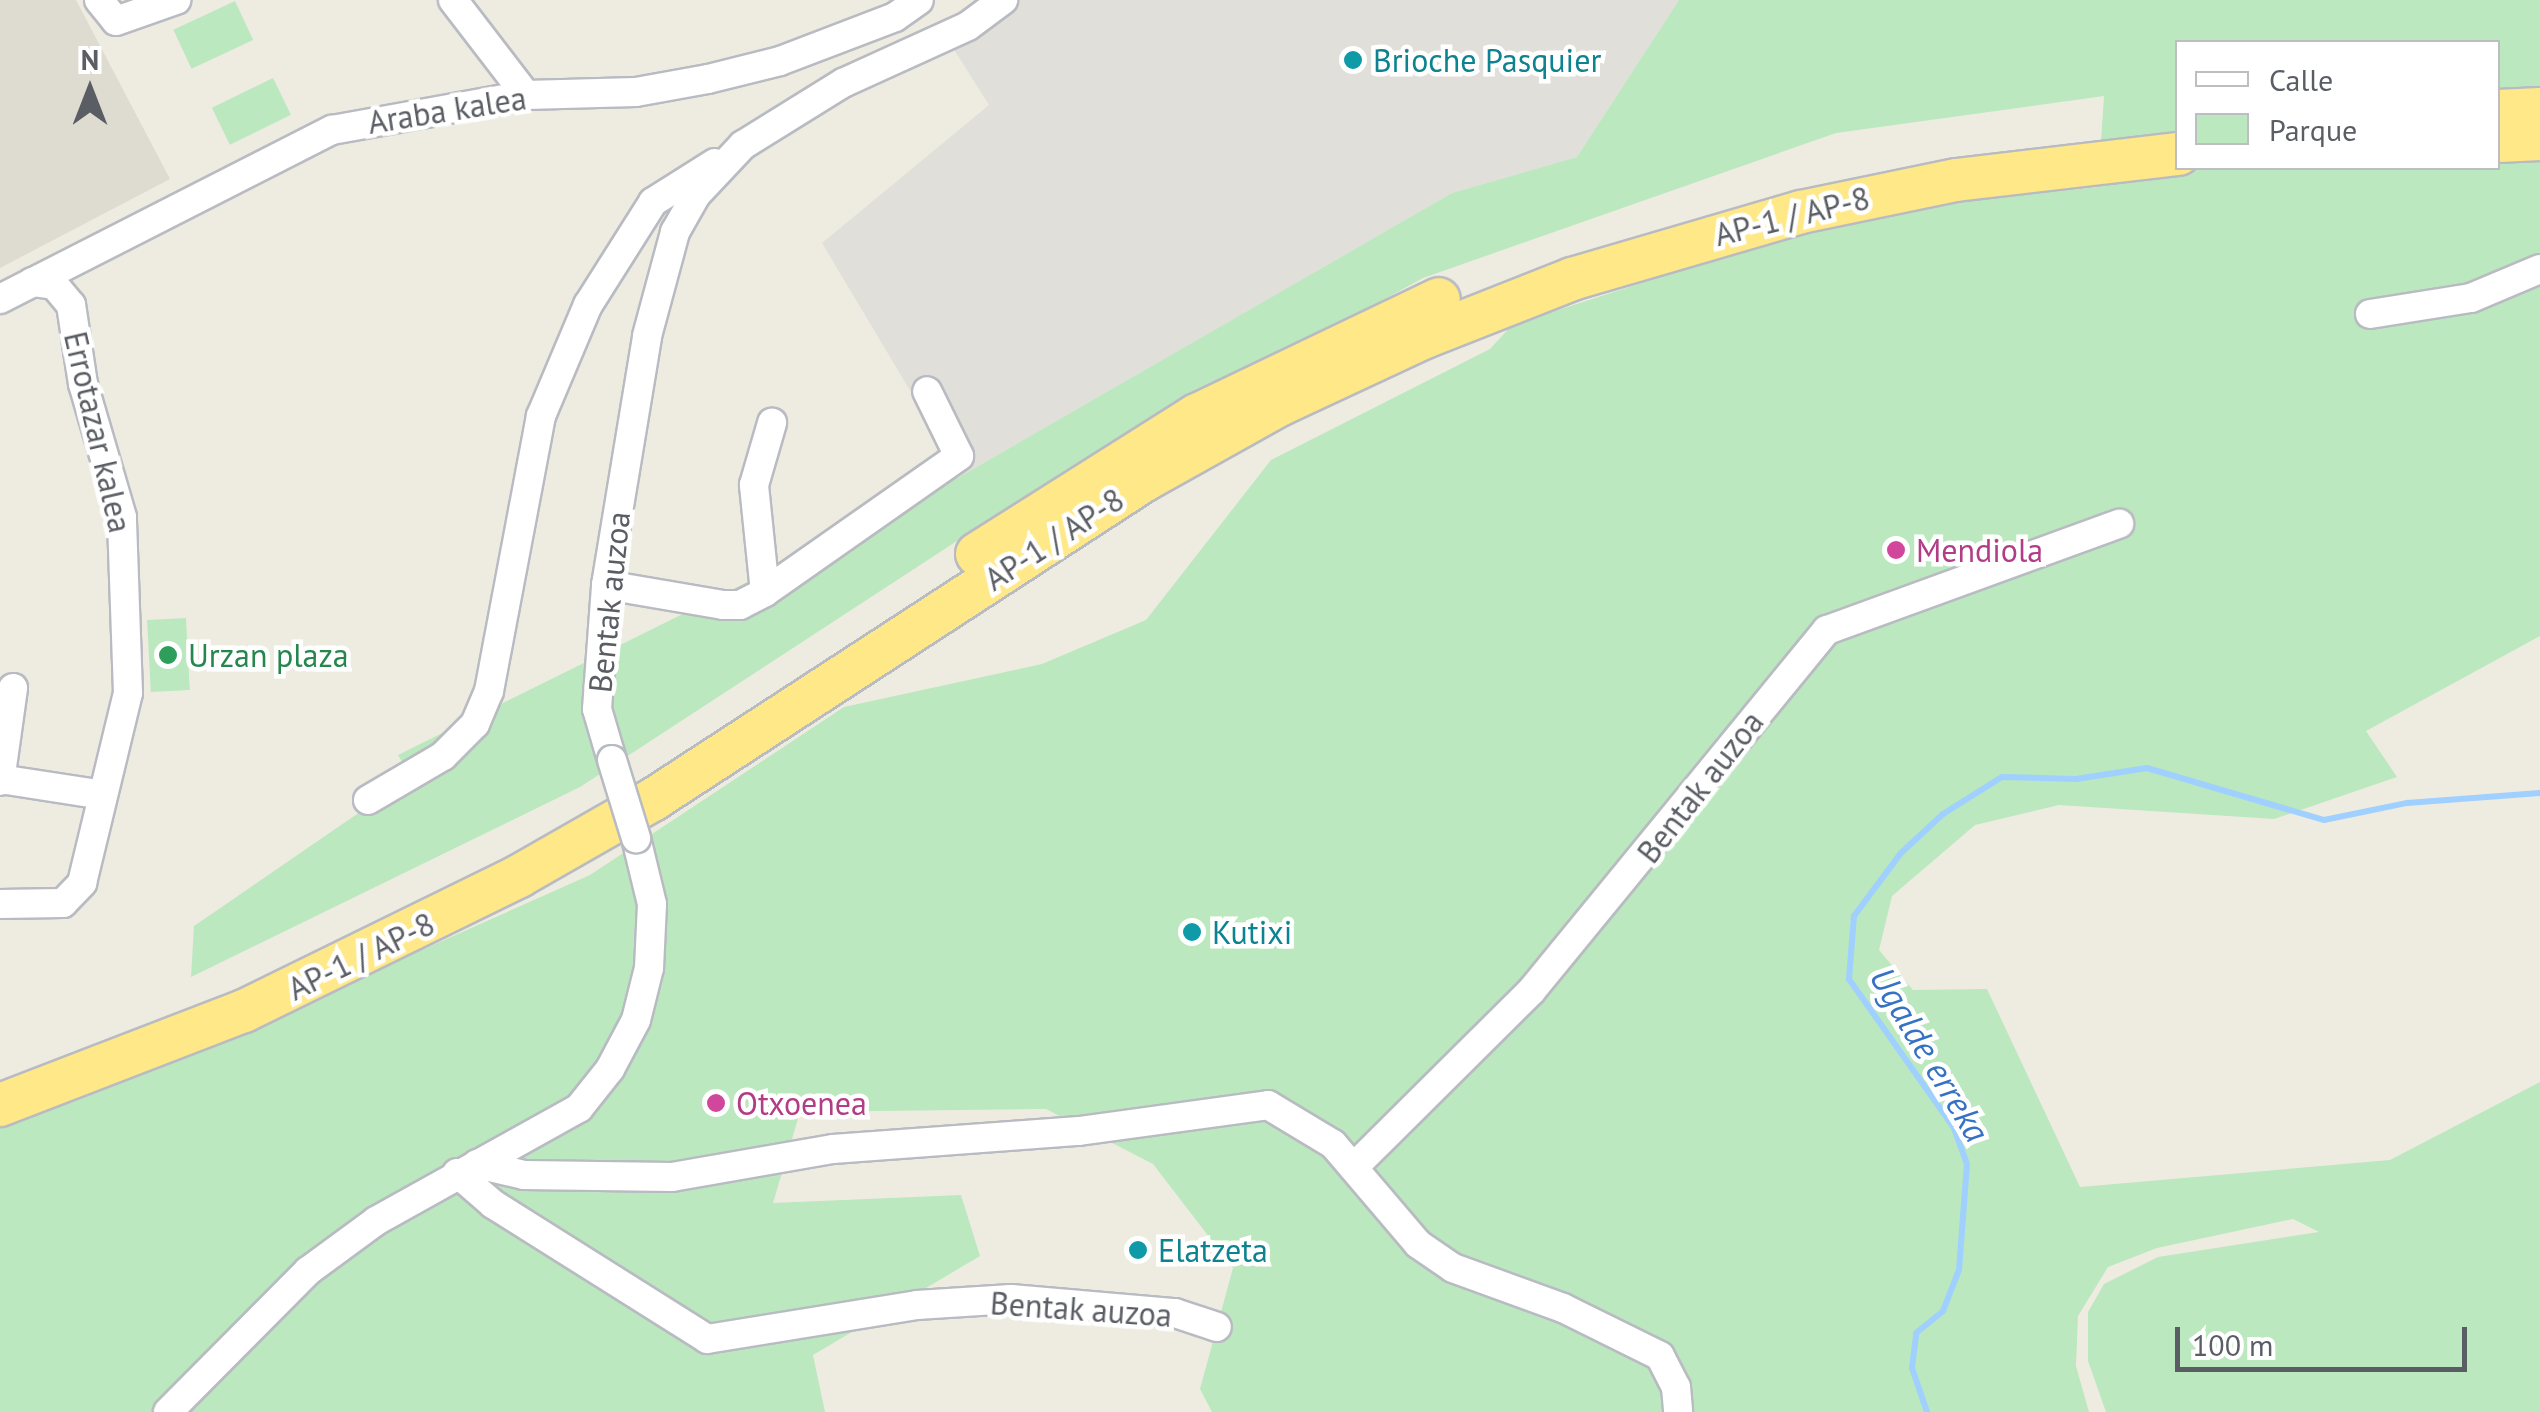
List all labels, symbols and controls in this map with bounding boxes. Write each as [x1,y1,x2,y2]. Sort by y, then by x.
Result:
north arrow [40,40,140,140]
legend [2175,40,2500,170]
text: N [81,41,99,78]
place label: Brioche Pasquier [1373,41,1601,79]
marker: Brioche Pasquier [1342,49,1364,71]
text: Calle [2269,60,2333,99]
street label: Araba kalea [365,79,529,141]
text: Parque [2269,110,2357,149]
street label: AP-1 / AP-8 [1710,178,1874,254]
street label: Errotazar kalea [56,328,140,536]
street label: AP-1 / AP-8 [977,479,1131,599]
street label: Bentak auzoa [580,509,638,695]
place label: Mendiola [1916,531,2043,569]
marker: Mendiola [1885,539,1907,561]
place label: Urzan plaza [188,636,349,674]
marker: Urzan plaza [157,644,179,666]
street label: Bentak auzoa [1629,703,1771,871]
street label: AP-1 / AP-8 [281,904,441,1008]
place label: Kutixi [1212,913,1292,951]
marker: Kutixi [1181,921,1203,943]
water label: Ugalde erreka [1861,959,1999,1149]
place label: Otxoenea [736,1084,867,1122]
marker: Otxoenea [705,1092,727,1114]
place label: Elatzeta [1158,1231,1268,1269]
marker: Elatzeta [1127,1239,1149,1261]
street label: Bentak auzoa [988,1283,1174,1335]
scale bar [2180,1307,2472,1369]
text: 100 m [2192,1325,2273,1364]

